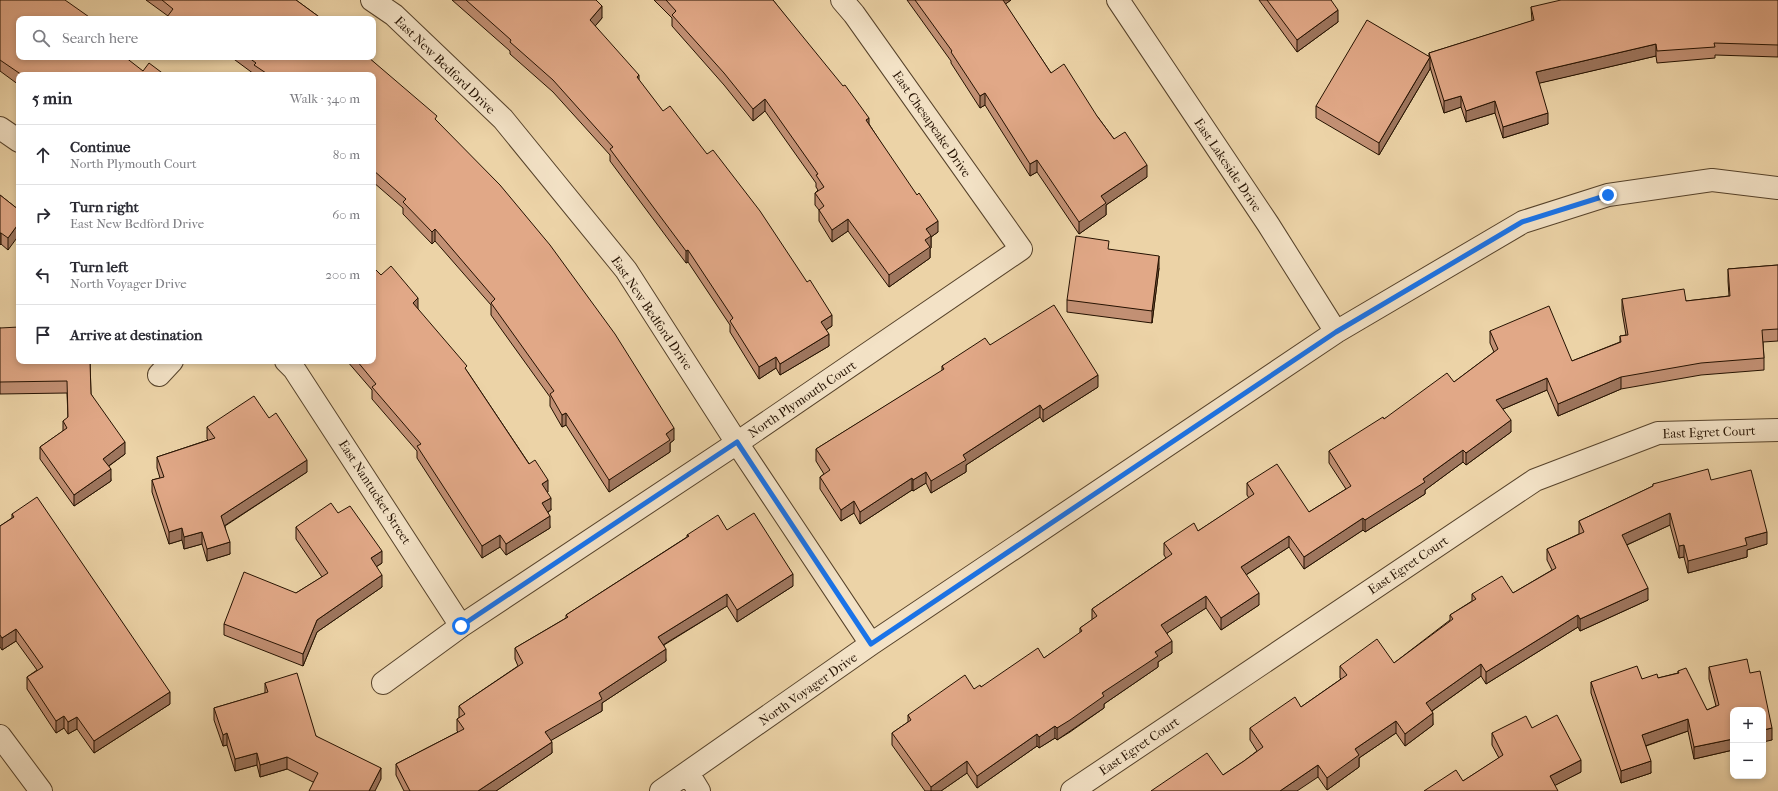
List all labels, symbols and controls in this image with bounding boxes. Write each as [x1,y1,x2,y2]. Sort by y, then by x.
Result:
street label: East New Bedford Drive [392,13,499,117]
search box [16,16,376,60]
icon: search [30,27,52,49]
text: Search here [62,29,138,47]
street label: East Chesapeake Drive [890,68,975,181]
text: 5 min [32,88,72,108]
text: Walk · 340 m [290,91,360,106]
street label: East Lakeside Drive [1191,115,1265,215]
text: Continue [70,138,130,156]
icon: ahead [32,144,54,166]
text: 80 m [333,147,360,162]
text: North Plymouth Court [70,156,197,171]
route end [1599,186,1617,204]
text: Turn right [70,198,139,216]
icon: right [32,204,54,226]
text: 60 m [332,207,360,222]
text: East New Bedford Drive [70,216,204,231]
street label: East New Bedford Drive [608,253,696,373]
text: Turn left [70,258,128,276]
icon: left [32,264,54,286]
text: 200 m [325,267,360,282]
text: North Voyager Drive [70,276,187,291]
icon: arrive [32,324,54,346]
text: Arrive at destination [70,326,202,344]
street label: North Plymouth Court [745,357,859,441]
street label: East Egret Court [1662,423,1756,441]
street label: East Nantucket Street [336,437,415,547]
street label: East Egret Court [1365,533,1451,597]
route start [452,617,470,635]
street label: North Voyager Drive [756,649,861,729]
map controls [1730,707,1766,779]
button: + [1730,707,1766,743]
street label: East Egret Court [1096,714,1182,778]
button: − [1730,743,1766,779]

